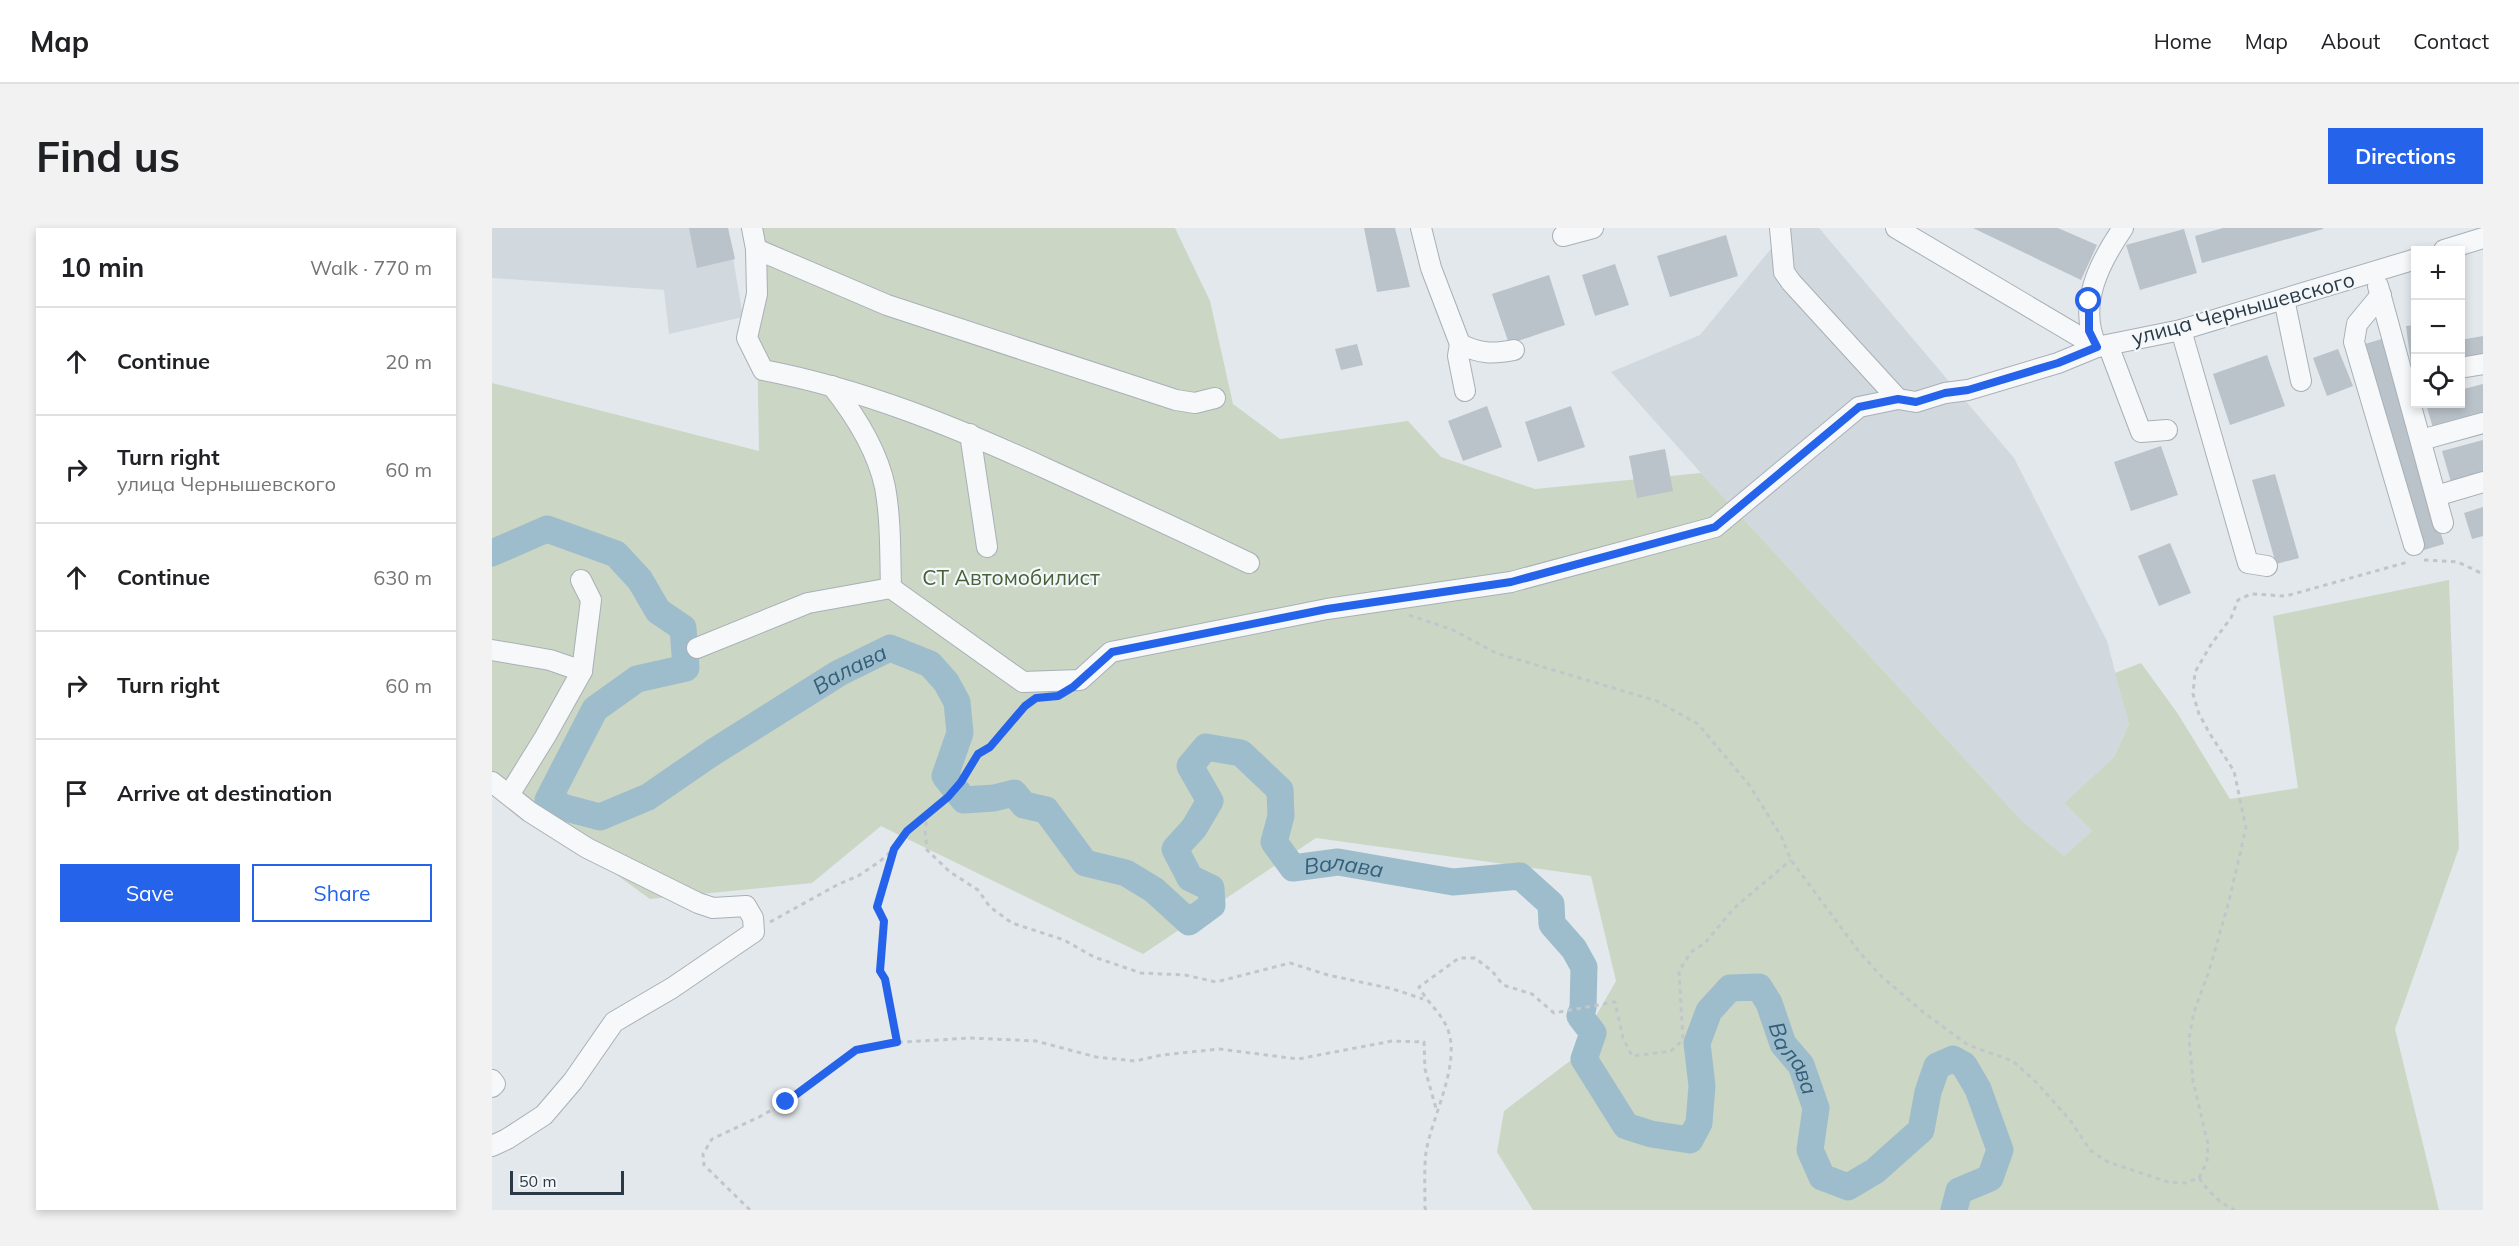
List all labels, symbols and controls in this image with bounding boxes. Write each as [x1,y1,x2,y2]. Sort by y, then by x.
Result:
text: Map [30,24,89,59]
text: Home [2154,28,2212,54]
text: Map [2245,28,2288,54]
text: About [2321,28,2380,54]
text: Contact [2413,28,2489,54]
button: Directions [2328,128,2483,184]
text: Find us [36,130,180,183]
map controls [2411,246,2465,408]
button: + [2411,246,2465,300]
text: 10 min [60,251,144,284]
text: Walk · 770 m [310,255,432,280]
street label: улица Чернышевского [2129,266,2357,350]
route start [2075,287,2101,313]
button: − [2411,300,2465,354]
icon: ahead [60,345,93,378]
text: Continue [117,347,210,375]
text: 20 m [385,349,432,374]
button: locate [2411,354,2465,408]
text: Turn right [117,443,220,471]
icon: right [60,453,93,486]
text: 60 m [385,457,432,482]
text: улица Чернышевского [117,471,336,496]
icon: ahead [60,561,93,594]
text: Continue [117,563,210,591]
park label: СТ Автомобилист [922,564,1100,590]
text: 630 m [373,565,432,590]
water label: Валава [807,638,891,700]
icon: right [60,669,93,702]
text: Turn right [117,671,220,699]
text: 60 m [385,673,432,698]
icon: arrive [60,777,93,810]
text: Arrive at destination [117,779,332,807]
water label: Валава [1302,847,1386,884]
button: Save [60,864,240,922]
button: Share [252,864,432,922]
water label: Валава [1762,1018,1824,1098]
route end [772,1088,798,1114]
scale bar [510,1168,624,1196]
text: 50 m [519,1171,556,1191]

